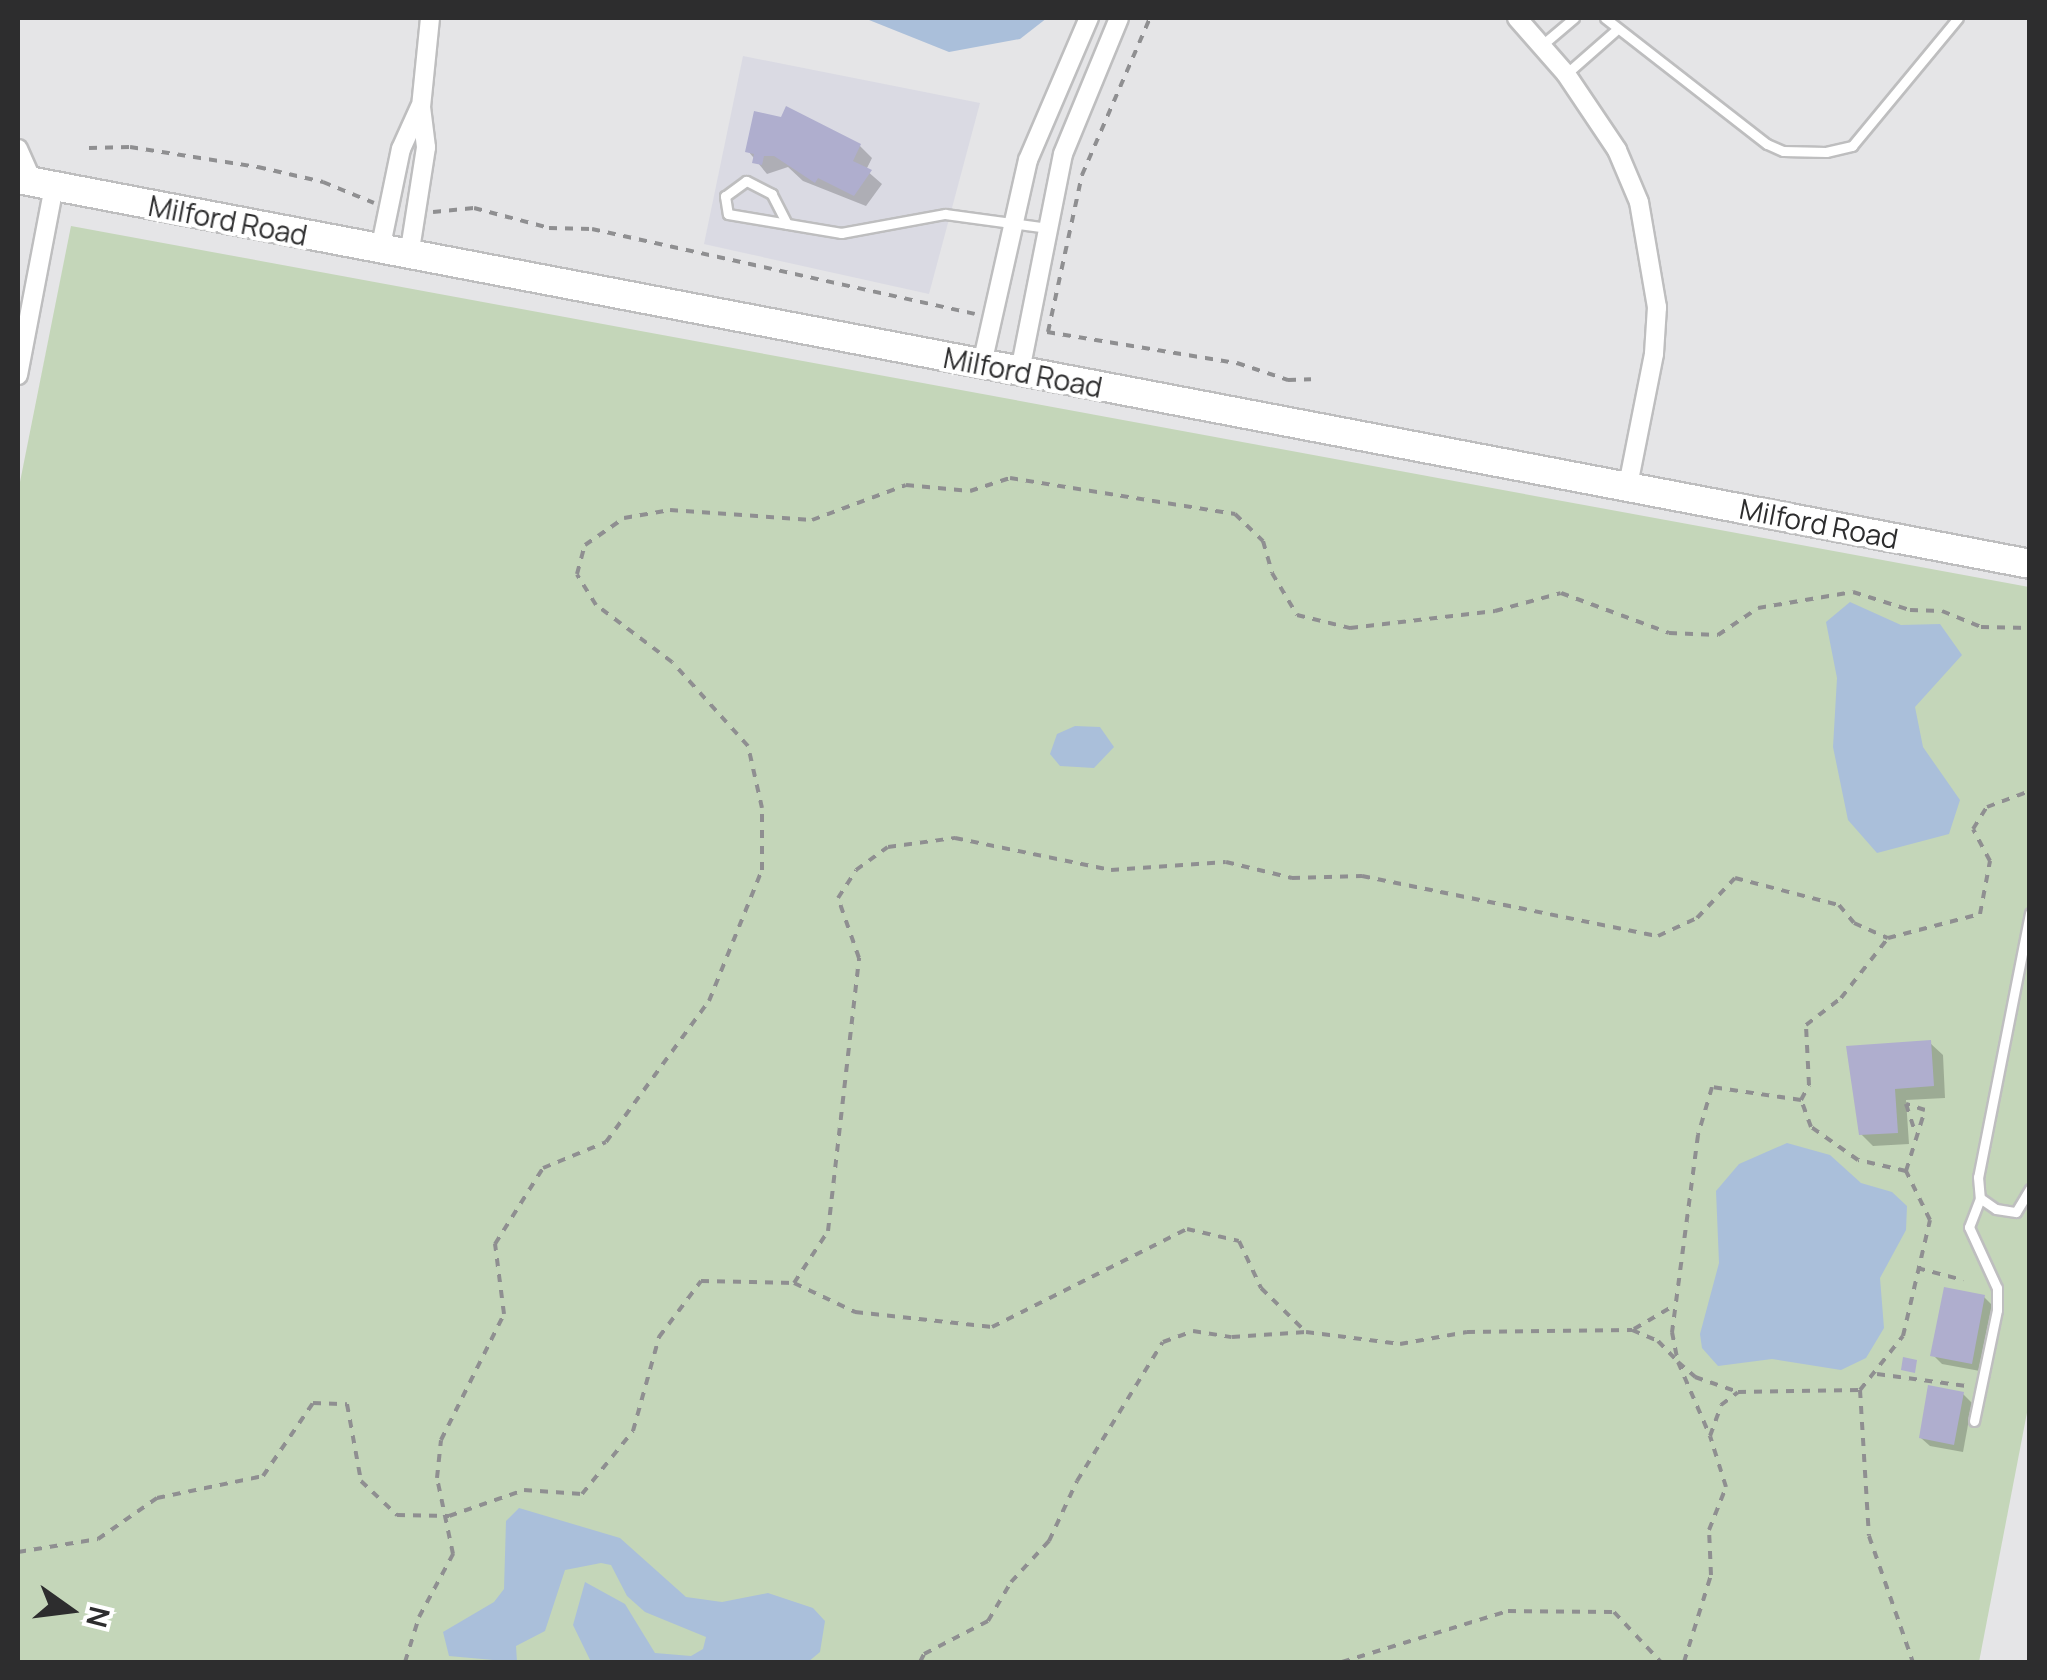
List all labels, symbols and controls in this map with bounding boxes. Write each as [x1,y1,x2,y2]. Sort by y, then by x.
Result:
street label: Milford Road [146,188,310,252]
street label: Milford Road [941,340,1105,404]
street label: Milford Road [1737,491,1901,555]
north arrow [20,1560,120,1660]
text: N [78,1603,120,1632]

